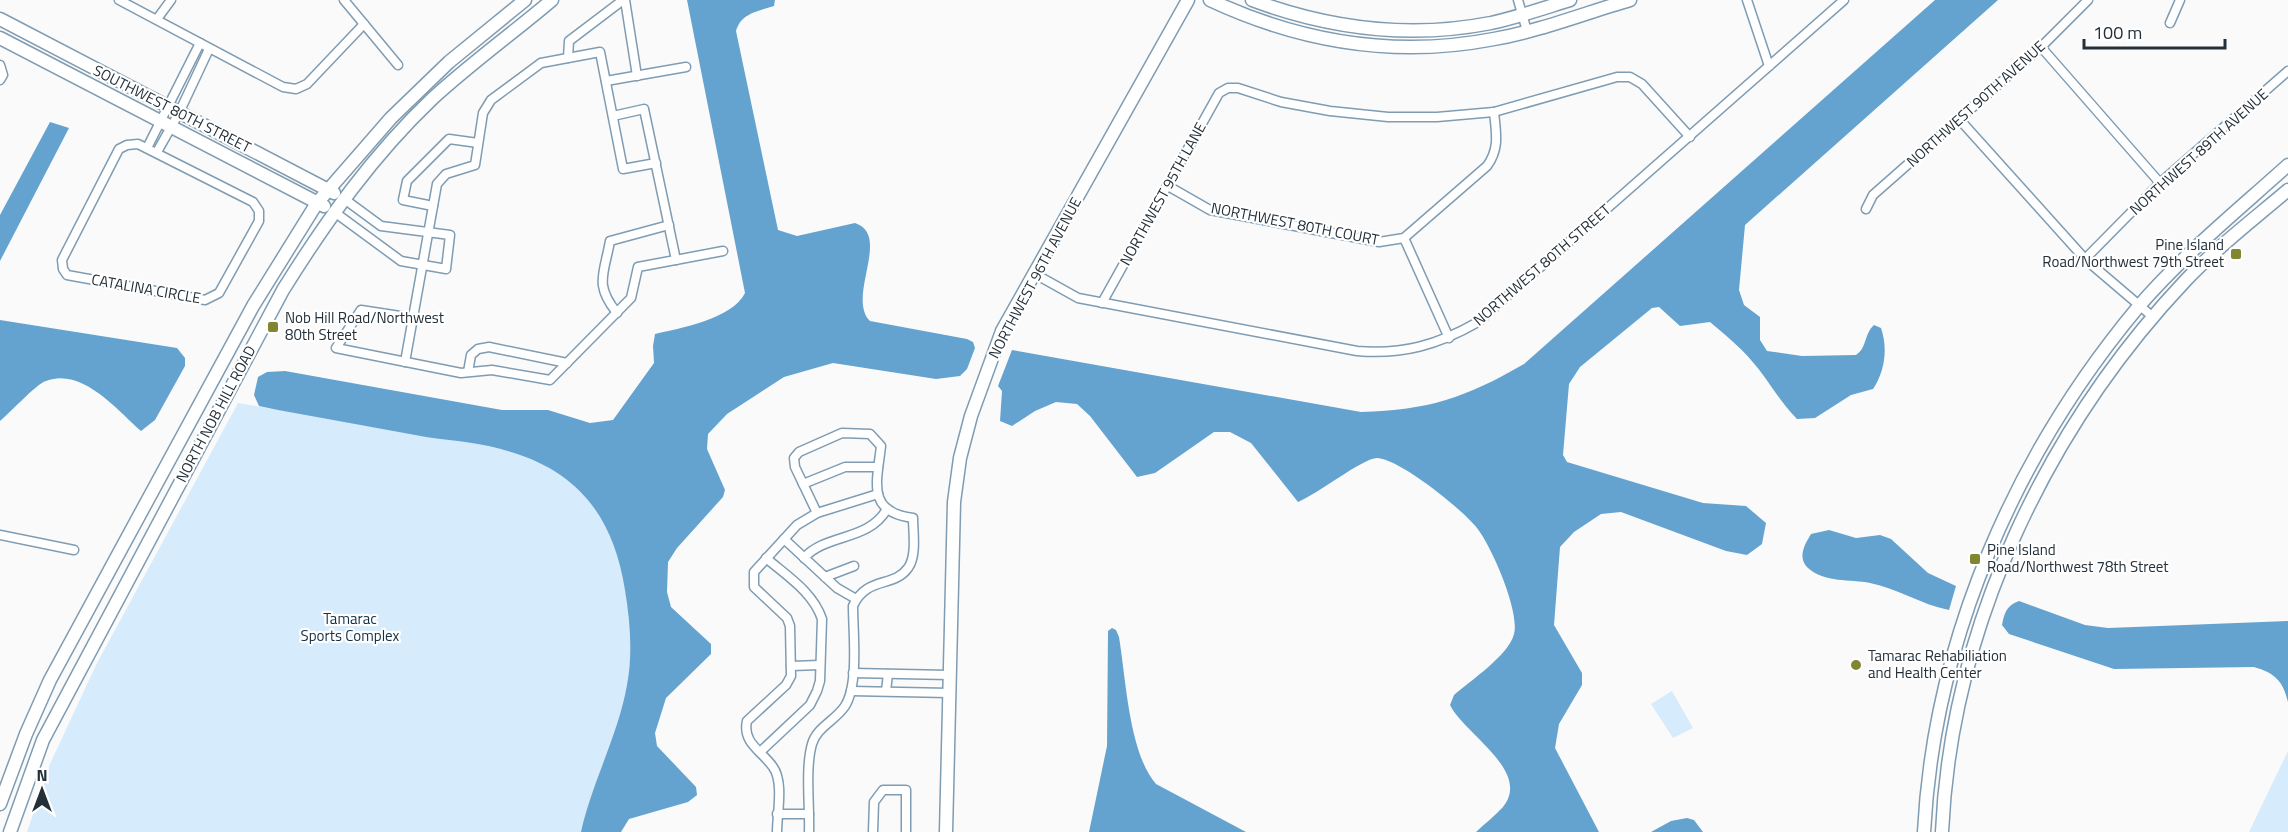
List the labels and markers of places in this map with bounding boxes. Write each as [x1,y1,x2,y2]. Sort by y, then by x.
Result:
place label: Pine Island Road/Northwest 79th Street [2042,233,2225,273]
marker: Pine Island Road/Northwest 79th Street [2229,247,2243,261]
place label: Nob Hill Road/Northwest 80th Street [285,306,445,346]
marker: Nob Hill Road/Northwest 80th Street [266,320,280,334]
place label: Pine Island Road/Northwest 78th Street [1987,538,2169,578]
marker: Pine Island Road/Northwest 78th Street [1968,552,1982,566]
place label: Tamarac Rehabiliation and Health Center [1868,644,2007,684]
marker: Tamarac Rehabiliation and Health Center [1849,658,1863,672]

